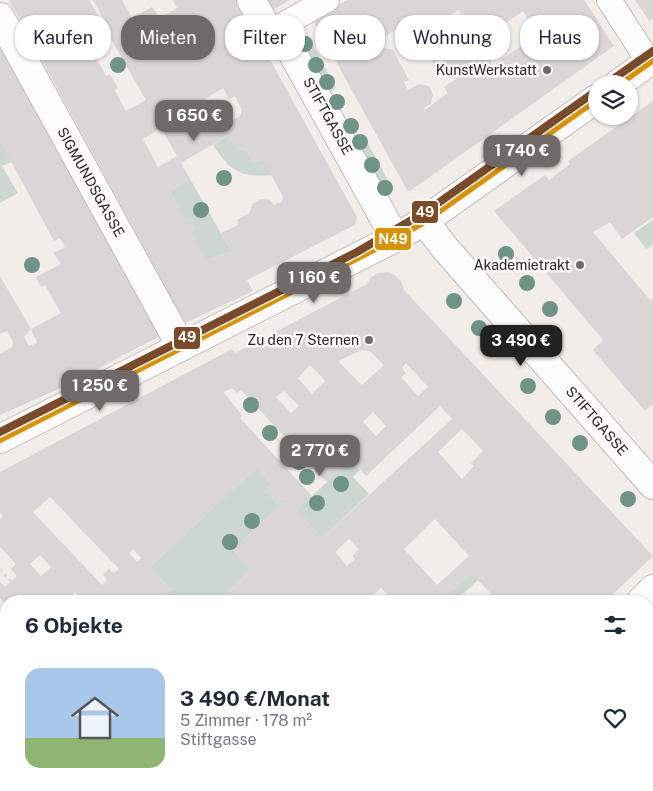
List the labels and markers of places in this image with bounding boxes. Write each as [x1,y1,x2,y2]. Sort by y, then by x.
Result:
place label: KunstWerkstatt [436,62,537,78]
marker: KunstWerkstatt [541,64,553,76]
pin: 1 650 € [148,100,240,142]
pin: 1 740 € [476,134,568,177]
place label: Akademietrakt [474,257,570,273]
marker: Akademietrakt [574,259,586,271]
pin: 1 160 € [268,262,360,304]
pin: 3 490 € [475,324,567,367]
place label: Zu den 7 Sternen [247,332,359,348]
marker: Zu den 7 Sternen [363,334,375,346]
pin: 1 250 € [54,370,146,412]
pin: 2 770 € [274,434,366,477]

